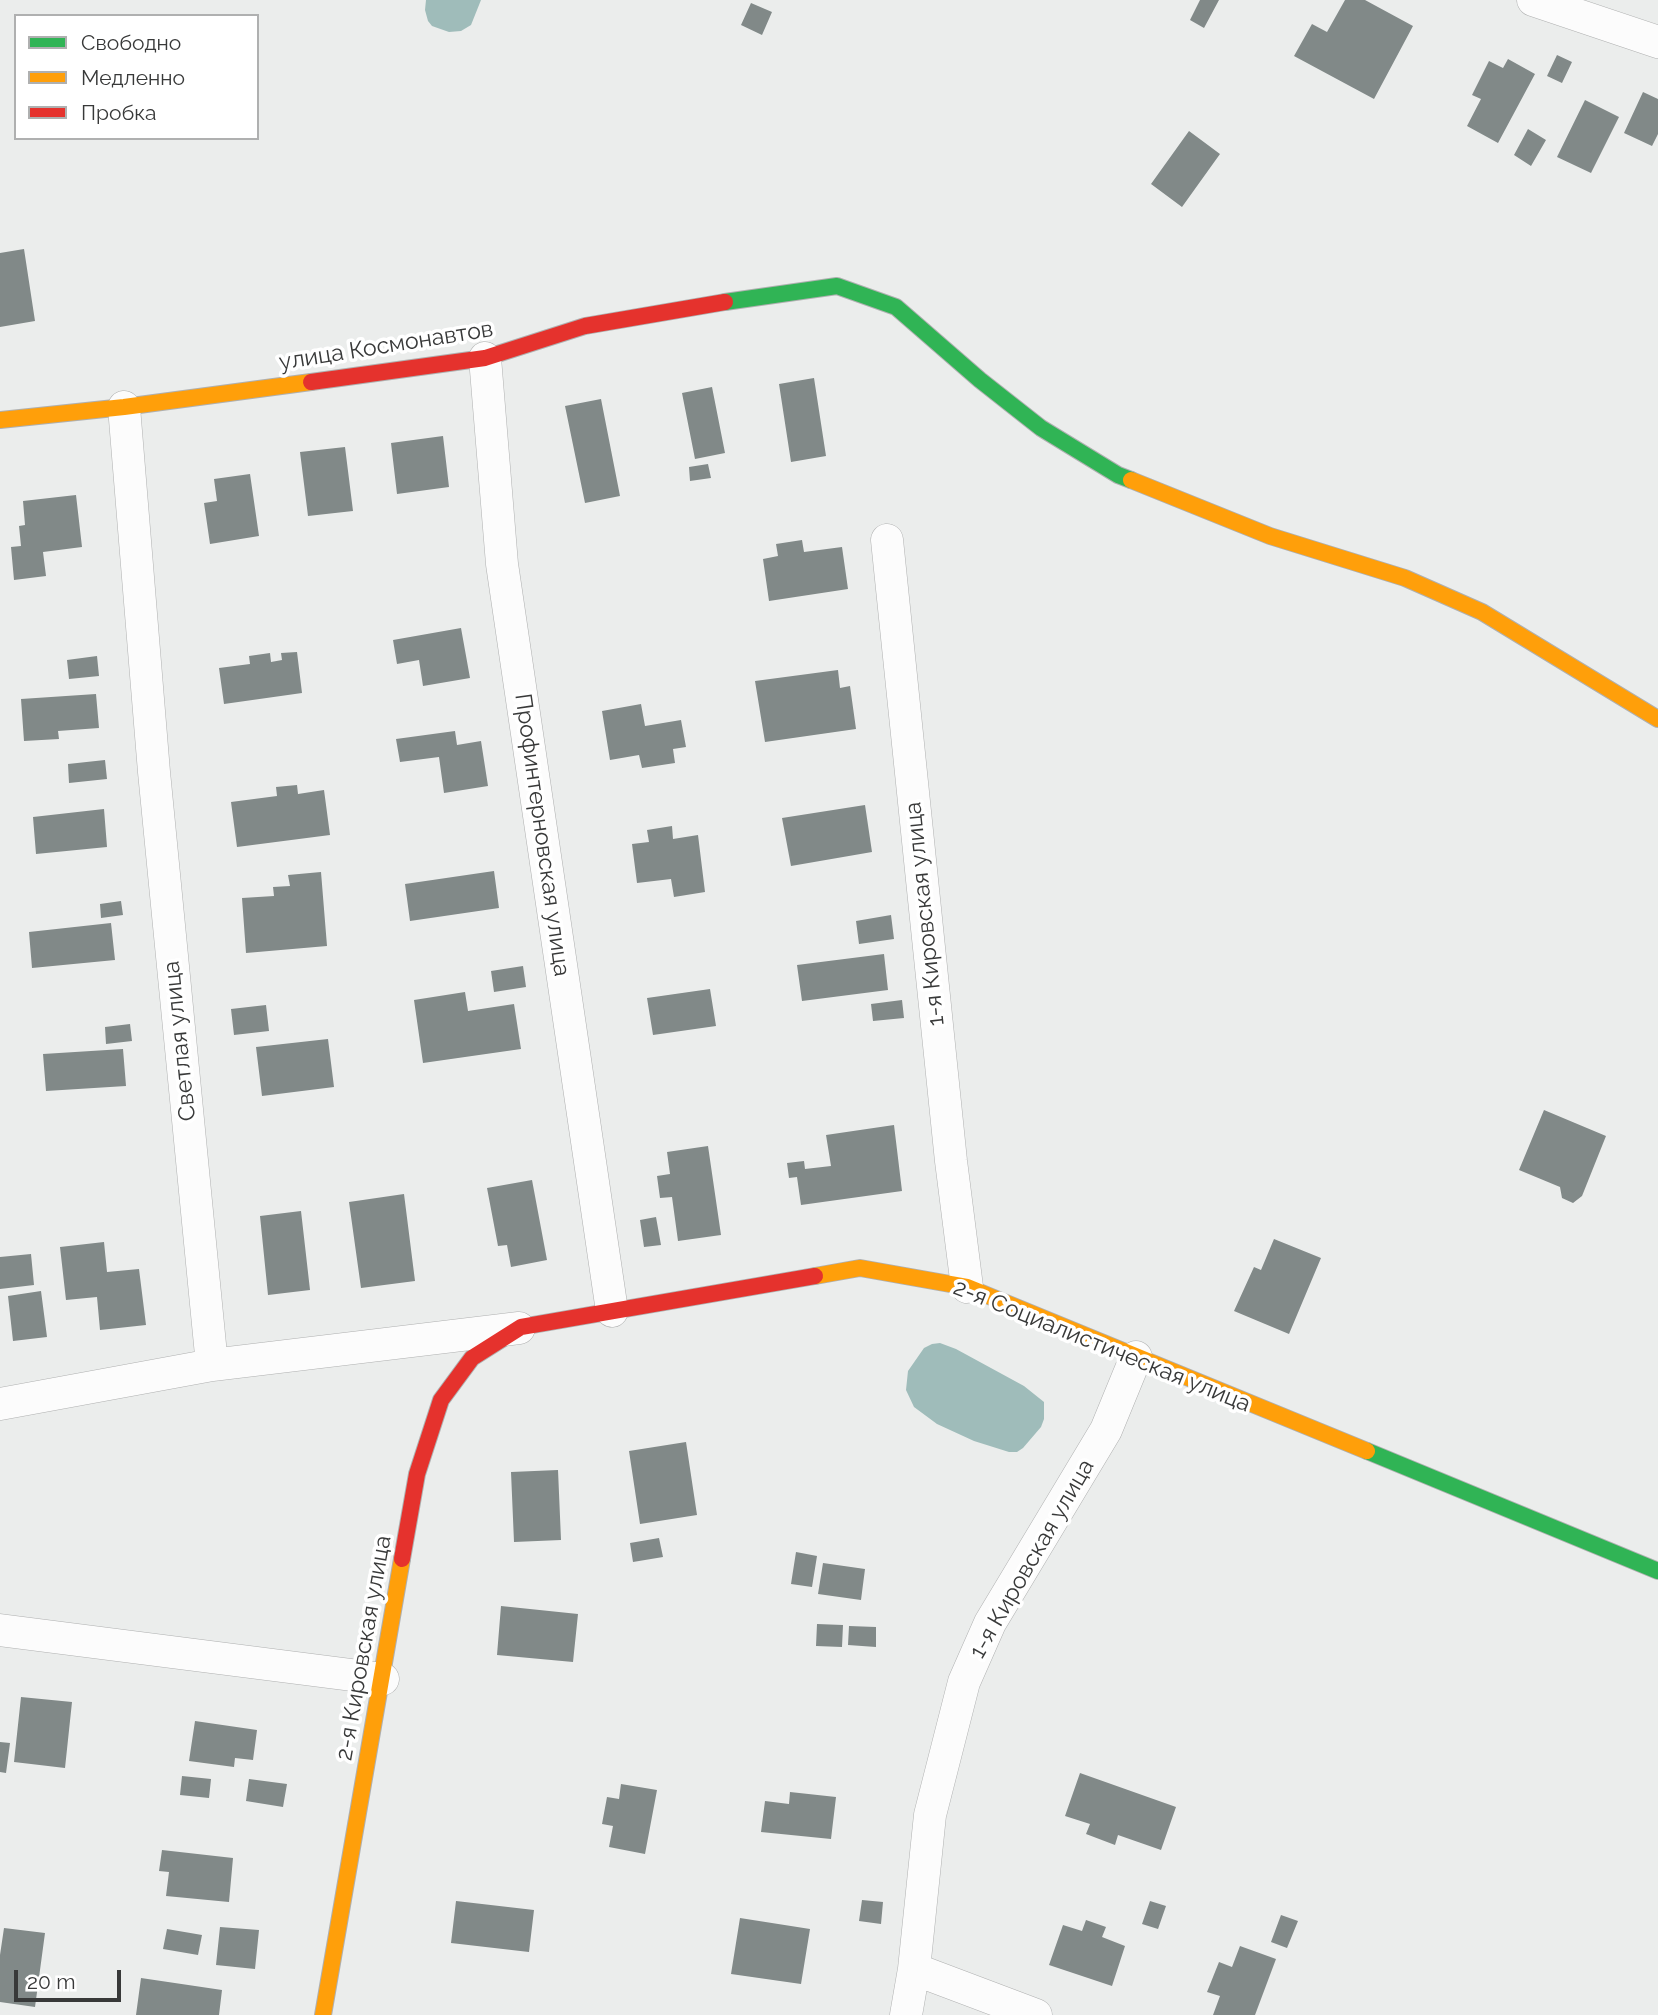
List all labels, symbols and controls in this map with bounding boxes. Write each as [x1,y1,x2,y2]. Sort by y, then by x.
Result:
legend [14,14,259,140]
text: Свободно [81,30,181,55]
text: Медленно [81,65,185,90]
text: Пробка [81,100,157,125]
street label: улица Космонавтов [277,315,495,377]
street label: Профинтерновская улица [508,692,576,978]
street label: 1-я Кировская улица [899,800,951,1028]
street label: Светлая улица [158,959,202,1123]
street label: 2-я Социалистическая улица [950,1274,1254,1418]
street label: 1-я Кировская улица [964,1454,1100,1664]
street label: 2-я Кировская улица [331,1533,397,1763]
scale bar [18,1955,124,1999]
text: 20 m [27,1969,75,1994]

